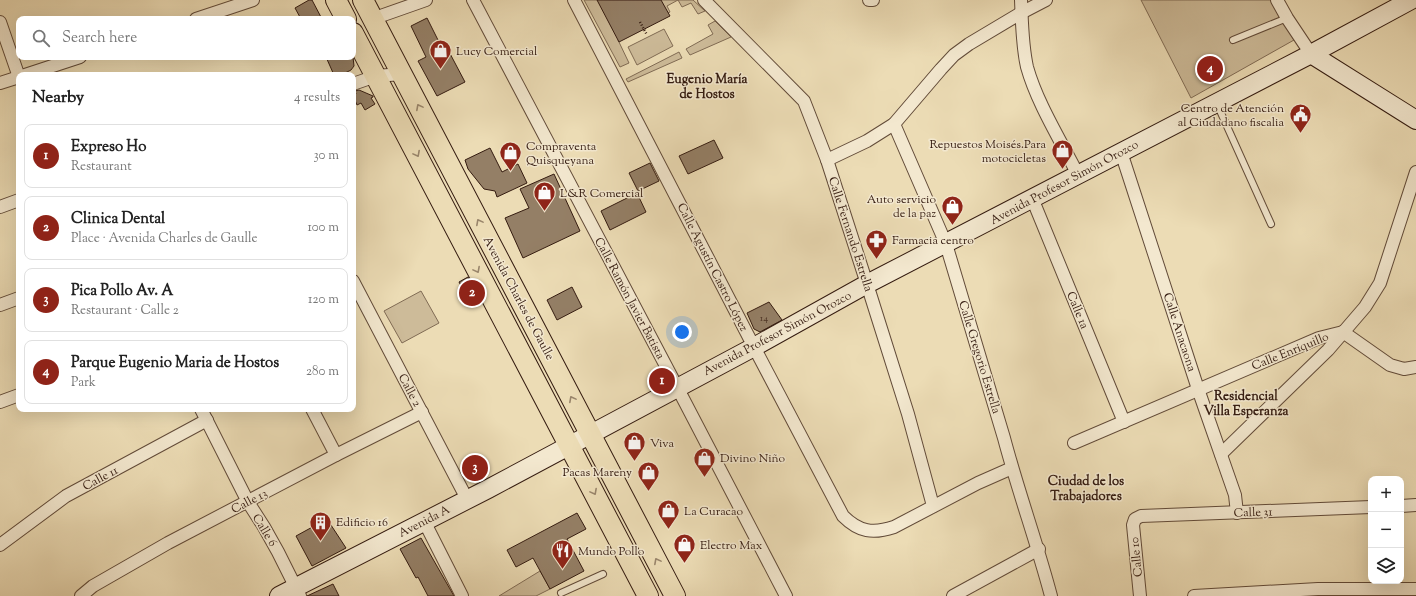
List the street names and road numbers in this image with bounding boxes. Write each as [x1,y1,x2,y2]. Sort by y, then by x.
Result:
street label: Avenida Profesor Simón Orozco [987,136,1142,230]
street label: Calle Fernando Estrella [823,174,877,295]
street label: Calle Agustín Castro López [672,200,753,335]
street label: Avenida Charles de Gaulle [478,233,559,364]
street label: Calle Ramón Javier Batista [589,234,669,363]
street label: Avenida Profesor Simón Orozco [700,287,855,381]
street label: Calle 1a [1061,289,1093,332]
street label: Calle Anacaona [1158,291,1200,374]
street label: Calle Gregorio Estrella [953,299,1005,416]
street label: Calle Enriquillo [1249,328,1332,376]
street label: Calle 2 [393,371,426,411]
street label: Calle 11 [80,462,121,496]
street label: Calle 13 [228,485,271,519]
street label: Avenida A [396,501,454,543]
street label: Calle 31 [1233,503,1273,523]
street label: Calle 6 [247,511,281,550]
street label: Calle 10 [1126,536,1148,578]

